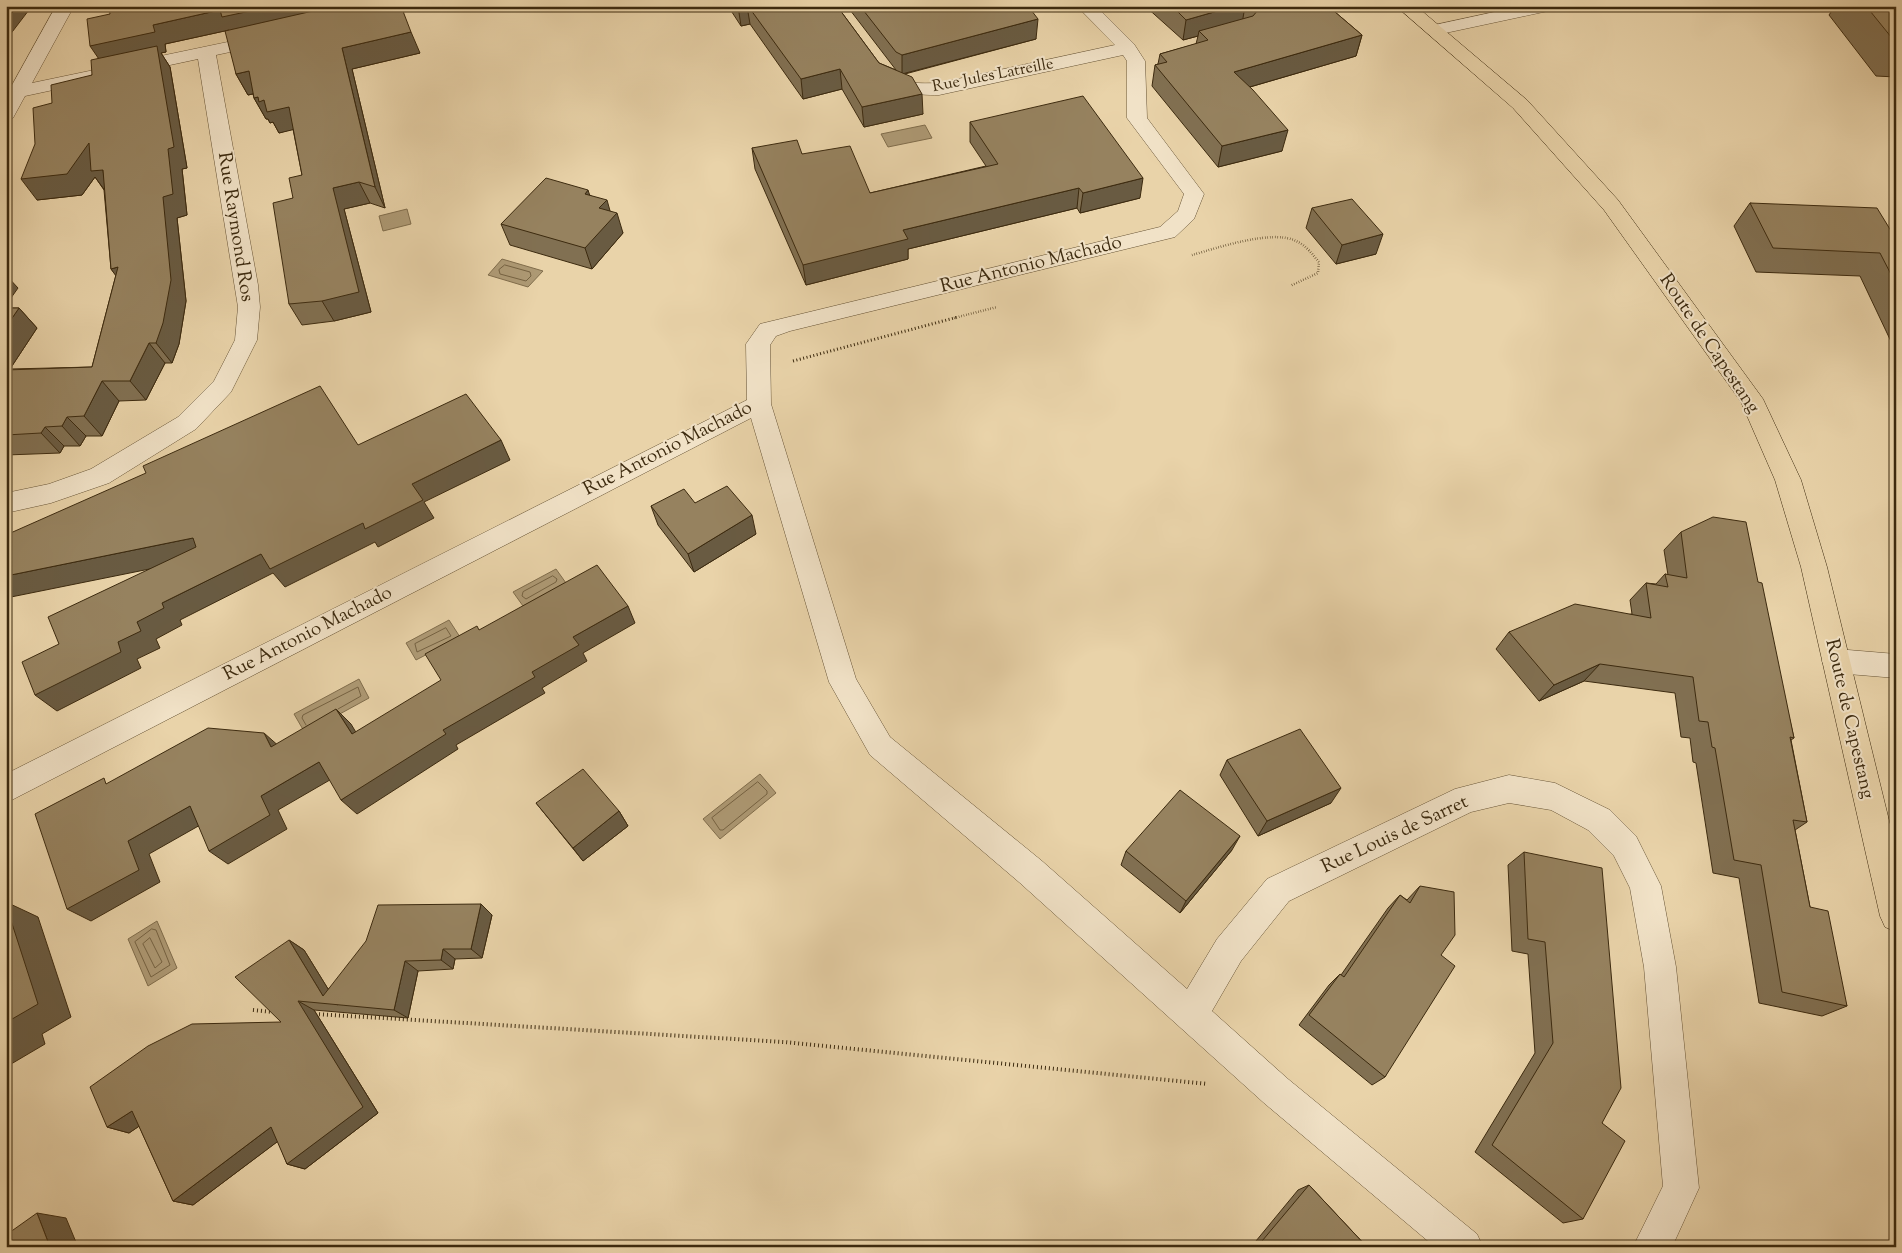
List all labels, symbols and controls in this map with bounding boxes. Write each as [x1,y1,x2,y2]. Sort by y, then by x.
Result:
street label: Rue Jules Latreille [930,53,1056,99]
street label: Rue Raymond Ros [210,150,260,304]
street label: Rue Antonio Machado [937,229,1125,301]
street label: Route de Capestang [1652,269,1766,419]
street label: Rue Antonio Machado [579,395,757,503]
street label: Rue Antonio Machado [219,580,397,688]
street label: Route de Capestang [1817,636,1881,802]
street label: Rue Louis de Sarret [1317,789,1473,881]

